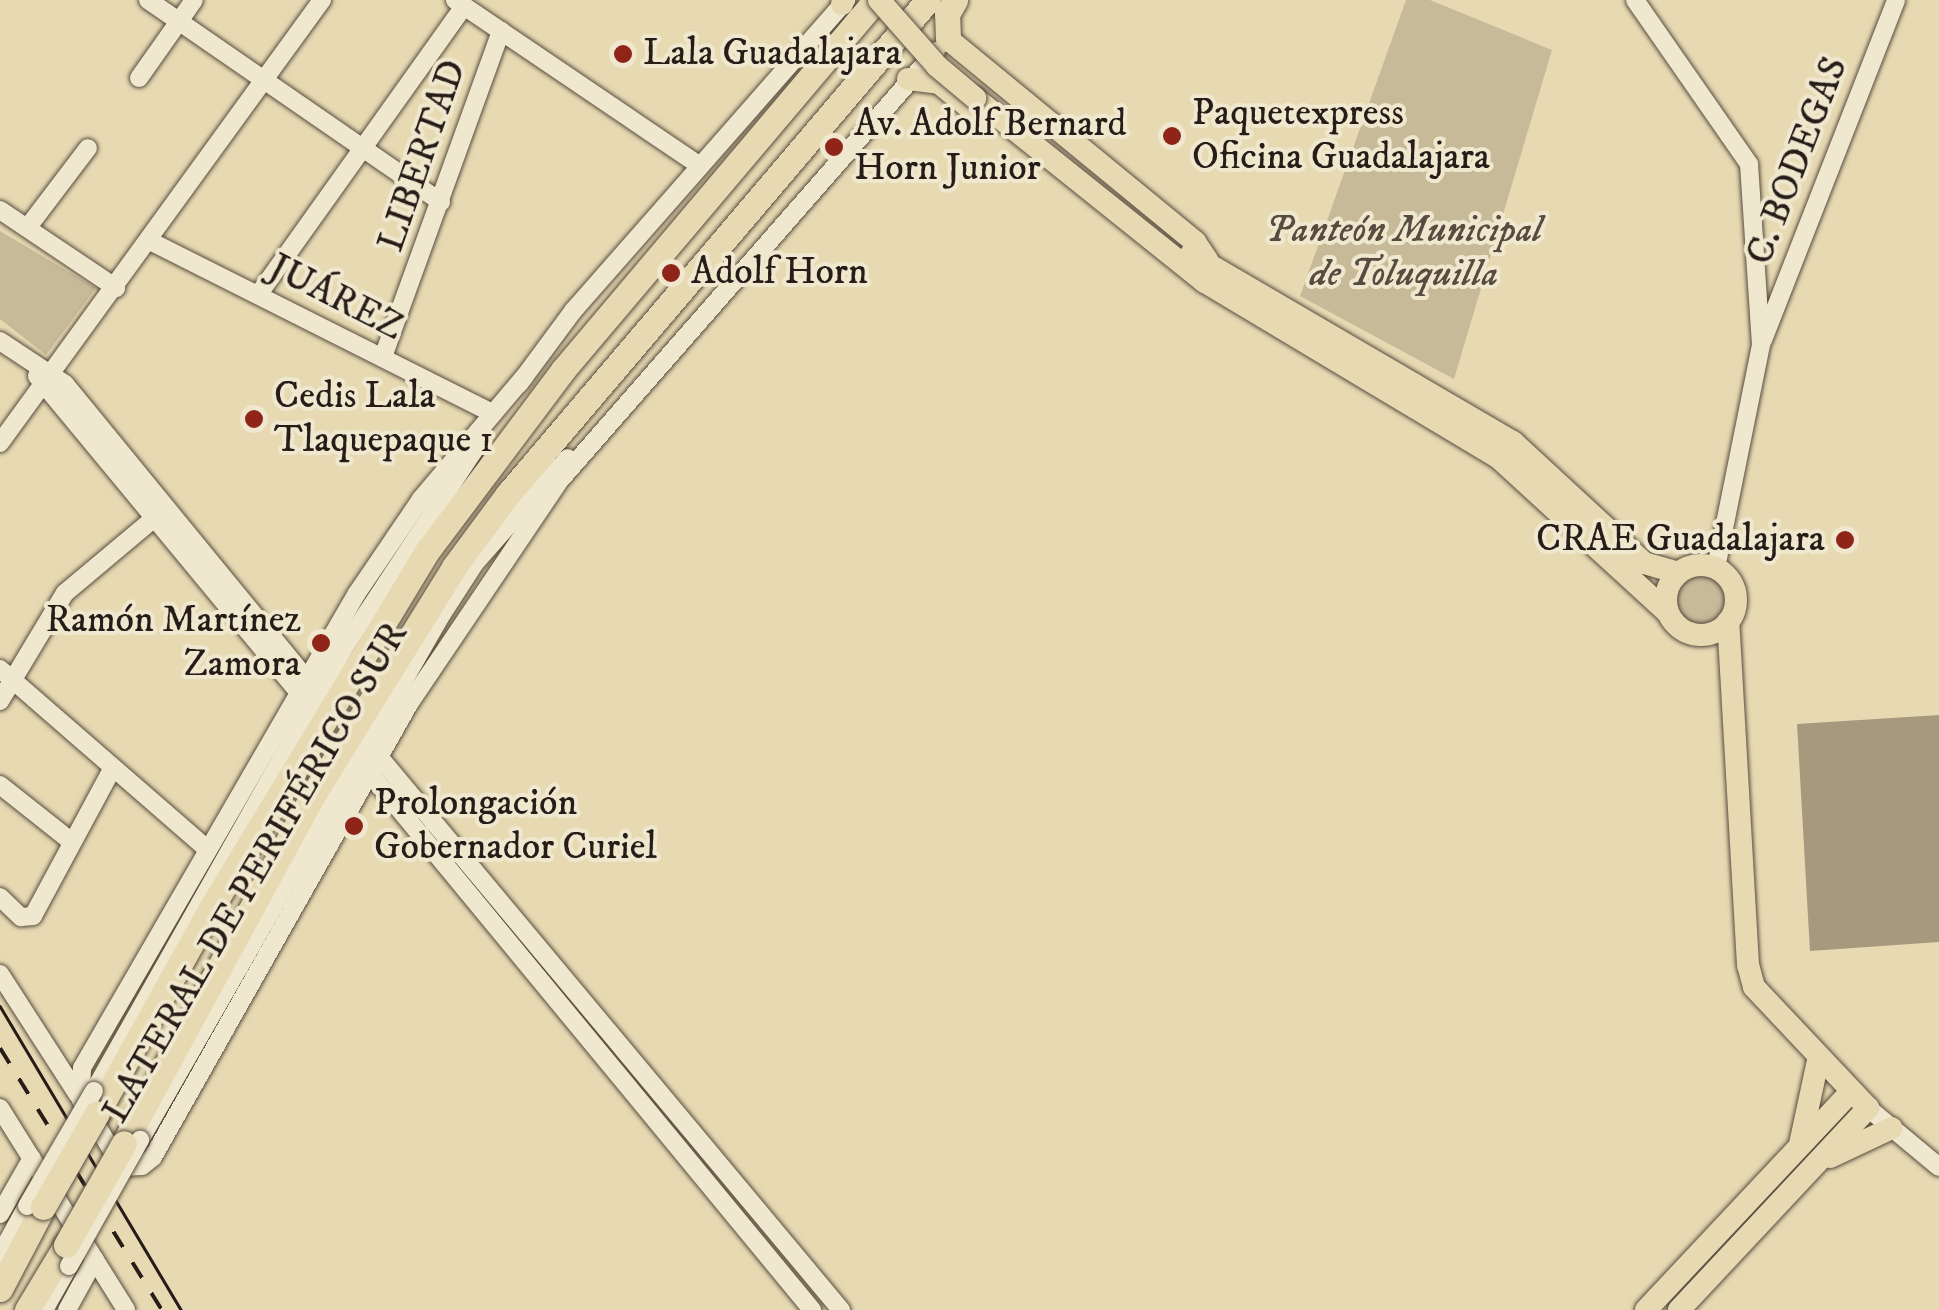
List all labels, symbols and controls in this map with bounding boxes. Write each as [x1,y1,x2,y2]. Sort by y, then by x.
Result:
place label: Lala Guadalajara [643,31,902,77]
marker: Lala Guadalajara [612,43,634,65]
street label: C. BODEGAS [1738,51,1858,271]
street label: LIBERTAD [369,54,477,258]
place label: Paquetexpress Oficina Guadalajara [1192,91,1490,180]
place label: Av. Adolf Bernard Horn Junior [854,102,1126,192]
marker: Paquetexpress Oficina Guadalajara [1161,125,1183,147]
marker: Av. Adolf Bernard Horn Junior [823,136,845,158]
park label: Panteón Municipal de Toluquilla [1266,208,1542,298]
street label: JUÁREZ [261,245,411,351]
place label: Adolf Horn [691,250,868,296]
marker: Adolf Horn [660,262,682,284]
place label: Cedis Lala Tlaquepaque 1 [274,374,493,464]
marker: Cedis Lala Tlaquepaque 1 [243,408,265,430]
place label: CRAE Guadalajara [1536,517,1825,563]
marker: CRAE Guadalajara [1834,529,1856,551]
place label: Ramón Martínez Zamora [46,598,301,688]
street label: LATERAL DE PERIFÉRICO SUR [94,615,418,1131]
marker: Ramón Martínez Zamora [310,632,332,654]
place label: Prolongación Gobernador Curiel [374,781,657,871]
marker: Prolongación Gobernador Curiel [343,815,365,837]

